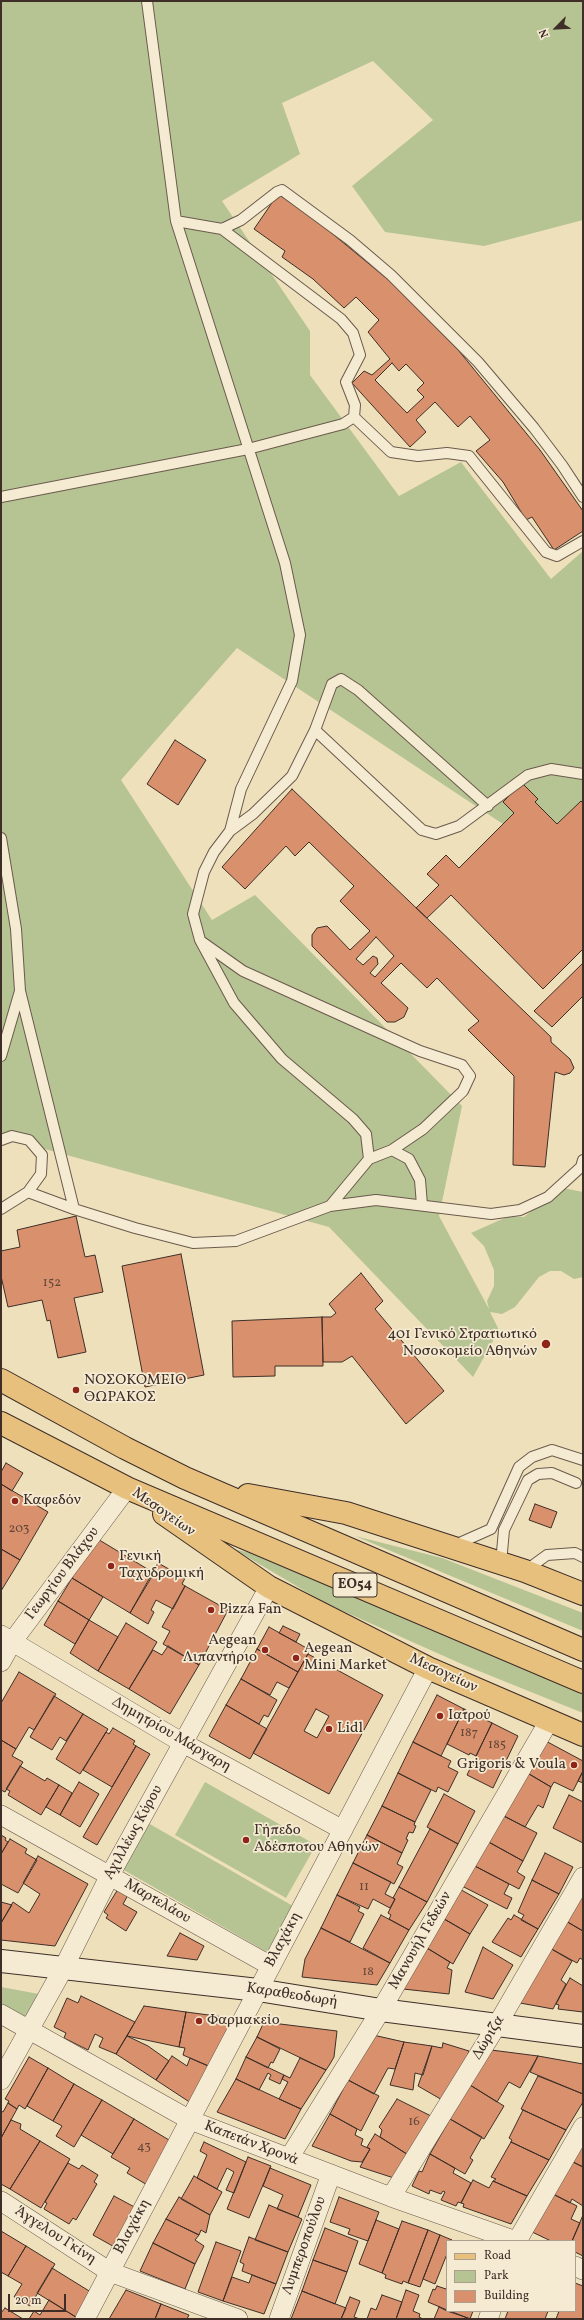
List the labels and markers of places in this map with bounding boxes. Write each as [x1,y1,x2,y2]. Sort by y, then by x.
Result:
place label: 401 Γενικό Στρατιωτικό Νοσοκομείο Αθηνών [387,1326,537,1361]
marker: 401 Γενικό Στρατιωτικό Νοσοκομείο Αθηνών [540,1338,552,1350]
place label: ΝΟΣΟΚΟΜΕΙΟ ΘΩΡΑΚΟΣ [84,1372,186,1407]
marker: ΝΟΣΟΚΟΜΕΙΟ ΘΩΡΑΚΟΣ [71,1385,81,1395]
place label: Καφεδόν [23,1492,81,1510]
marker: Καφεδόν [10,1496,20,1506]
place label: Γενική Ταχυδρομική [119,1548,205,1583]
marker: Γενική Ταχυδρομική [106,1561,116,1571]
place label: Pizza Fan [219,1601,282,1619]
marker: Pizza Fan [206,1605,216,1615]
place label: Aegean Λιπαντήριο [183,1632,257,1667]
place label: Aegean Mini Market [304,1640,387,1675]
marker: Aegean Λιπαντήριο [260,1645,270,1655]
marker: Aegean Mini Market [291,1653,301,1663]
place label: Ιατρού [448,1707,490,1725]
marker: Ιατρού [435,1711,445,1721]
place label: Lidl [337,1720,363,1738]
marker: Lidl [324,1724,334,1734]
place label: Grigoris & Voula [457,1756,566,1774]
marker: Grigoris & Voula [569,1760,579,1770]
place label: Γήπεδο Αδέσποτου Αθηνών [254,1822,379,1857]
marker: Γήπεδο Αδέσποτου Αθηνών [241,1835,251,1845]
place label: Φαρμακείο [207,2012,280,2030]
marker: Φαρμακείο [194,2016,204,2026]

